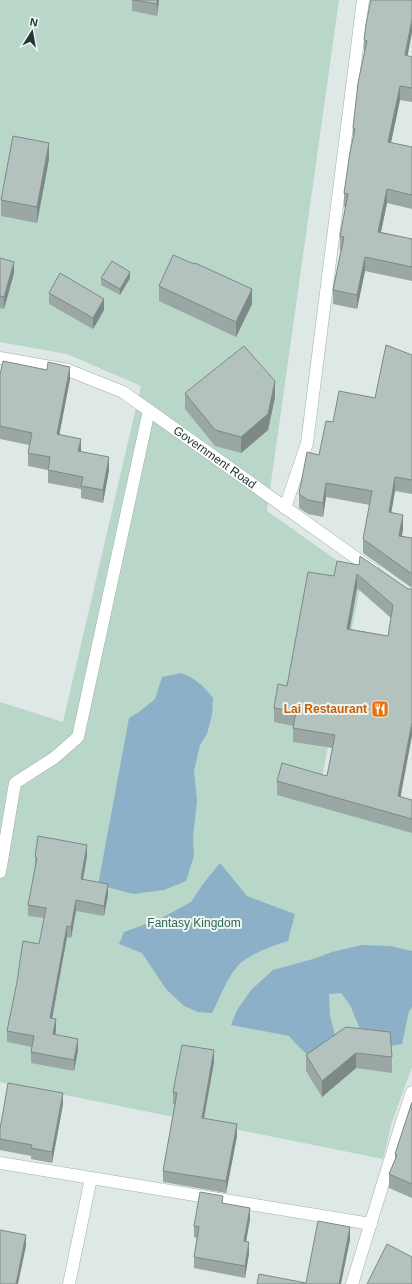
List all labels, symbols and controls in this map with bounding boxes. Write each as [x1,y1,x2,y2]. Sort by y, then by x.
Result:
north arrow [12,12,52,52]
text: N [29,16,39,29]
street label: Government Road [171,423,259,492]
restaurant icon: Lai Restaurant [370,699,390,719]
place label: Lai Restaurant [284,702,367,716]
park label: Fantasy Kingdom [147,916,241,930]

